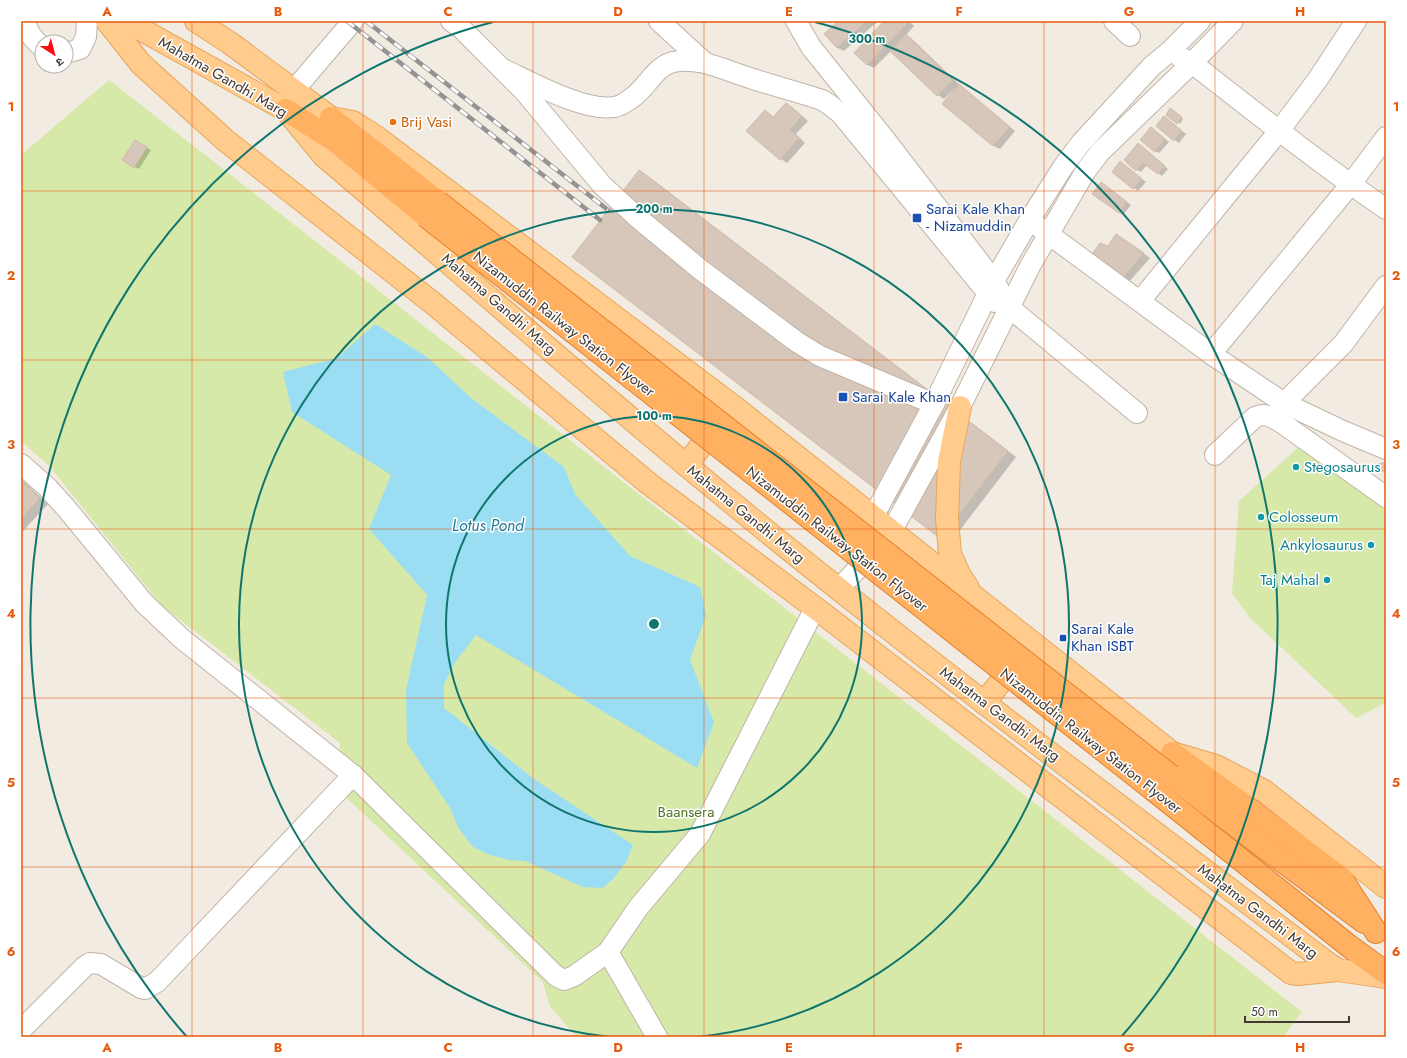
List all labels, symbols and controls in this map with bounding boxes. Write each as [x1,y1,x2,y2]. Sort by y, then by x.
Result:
text: A [101,2,112,21]
text: B [274,2,283,21]
text: C [443,2,453,21]
text: D [613,2,623,21]
text: E [785,2,793,21]
text: F [955,2,963,21]
text: G [1124,2,1135,21]
text: H [1295,2,1305,21]
text: 300 m [849,30,886,48]
street label: Mahatma Gandhi Marg [154,31,292,123]
north arrow [34,34,74,74]
text: उ [52,54,67,71]
text: 1 [8,97,14,116]
text: 1 [1393,97,1399,116]
place label: Brij Vasi [401,111,452,133]
marker: Brij Vasi [388,117,398,127]
place label: Sarai Kale Khan - Nizamuddin [926,198,1025,237]
text: 200 m [635,200,673,218]
marker: Sarai Kale Khan - Nizamuddin [911,212,923,224]
street label: Nizamuddin Railway Station Flyover [468,246,660,403]
street label: Mahatma Gandhi Marg [437,248,561,360]
text: 2 [7,266,15,285]
text: 2 [1392,266,1400,285]
place label: Sarai Kale Khan [852,386,951,408]
marker: Sarai Kale Khan [837,391,849,403]
text: 100 m [636,407,672,425]
text: 3 [7,435,15,454]
text: 3 [1392,435,1400,454]
place label: Stegosaurus [1304,456,1381,478]
street label: Mahatma Gandhi Marg [682,460,810,568]
street label: Nizamuddin Railway Station Flyover [741,461,933,618]
marker: Stegosaurus [1291,462,1301,472]
place label: Colosseum [1269,506,1339,528]
marker: Colosseum [1256,512,1266,522]
water label: Lotus Pond [452,514,525,537]
place label: Ankylosaurus [1280,534,1363,556]
marker: Ankylosaurus [1366,540,1376,550]
place label: Taj Mahal [1260,569,1319,591]
marker: Taj Mahal [1322,575,1332,585]
text: 4 [6,604,16,623]
text: 4 [1391,604,1401,623]
centre of rings [647,617,661,631]
place label: Sarai Kale Khan ISBT [1071,618,1134,657]
marker: Sarai Kale Khan ISBT [1058,633,1068,643]
street label: Mahatma Gandhi Marg [935,661,1065,767]
street label: Nizamuddin Railway Station Flyover [995,663,1187,820]
text: 5 [7,773,15,792]
text: 5 [1392,773,1400,792]
park label: Baansera [658,801,714,823]
street label: Mahatma Gandhi Marg [1193,858,1323,964]
text: 6 [7,942,16,961]
text: 6 [1392,942,1401,961]
scale bar [1245,998,1349,1024]
text: 50 m [1251,1003,1278,1021]
text: A [101,1038,112,1057]
text: B [274,1038,283,1057]
text: C [443,1038,453,1057]
text: D [613,1038,623,1057]
text: E [785,1038,793,1057]
text: F [955,1038,963,1057]
text: G [1124,1038,1135,1057]
text: H [1295,1038,1305,1057]

